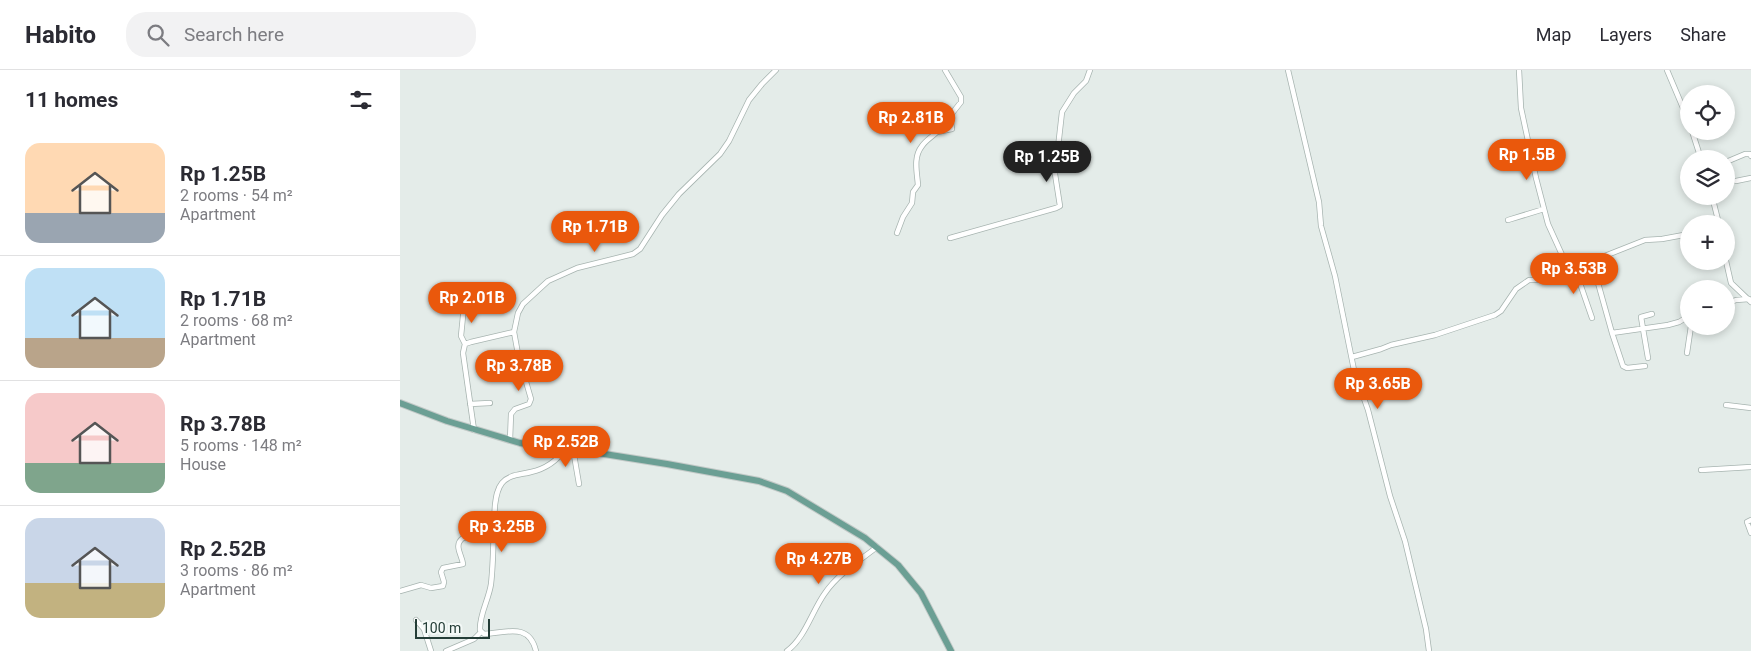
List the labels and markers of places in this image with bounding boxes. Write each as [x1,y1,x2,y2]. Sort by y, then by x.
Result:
pin: Rp 2.81B [859,102,963,144]
pin: Rp 1.5B [1481,138,1573,181]
pin: Rp 1.25B [995,140,1099,183]
pin: Rp 1.71B [543,210,647,253]
pin: Rp 3.53B [1522,252,1626,295]
pin: Rp 2.01B [420,282,524,324]
pin: Rp 3.78B [467,350,571,392]
pin: Rp 3.65B [1326,368,1430,410]
pin: Rp 2.52B [514,426,618,468]
pin: Rp 3.25B [450,510,554,553]
pin: Rp 4.27B [767,542,871,585]

